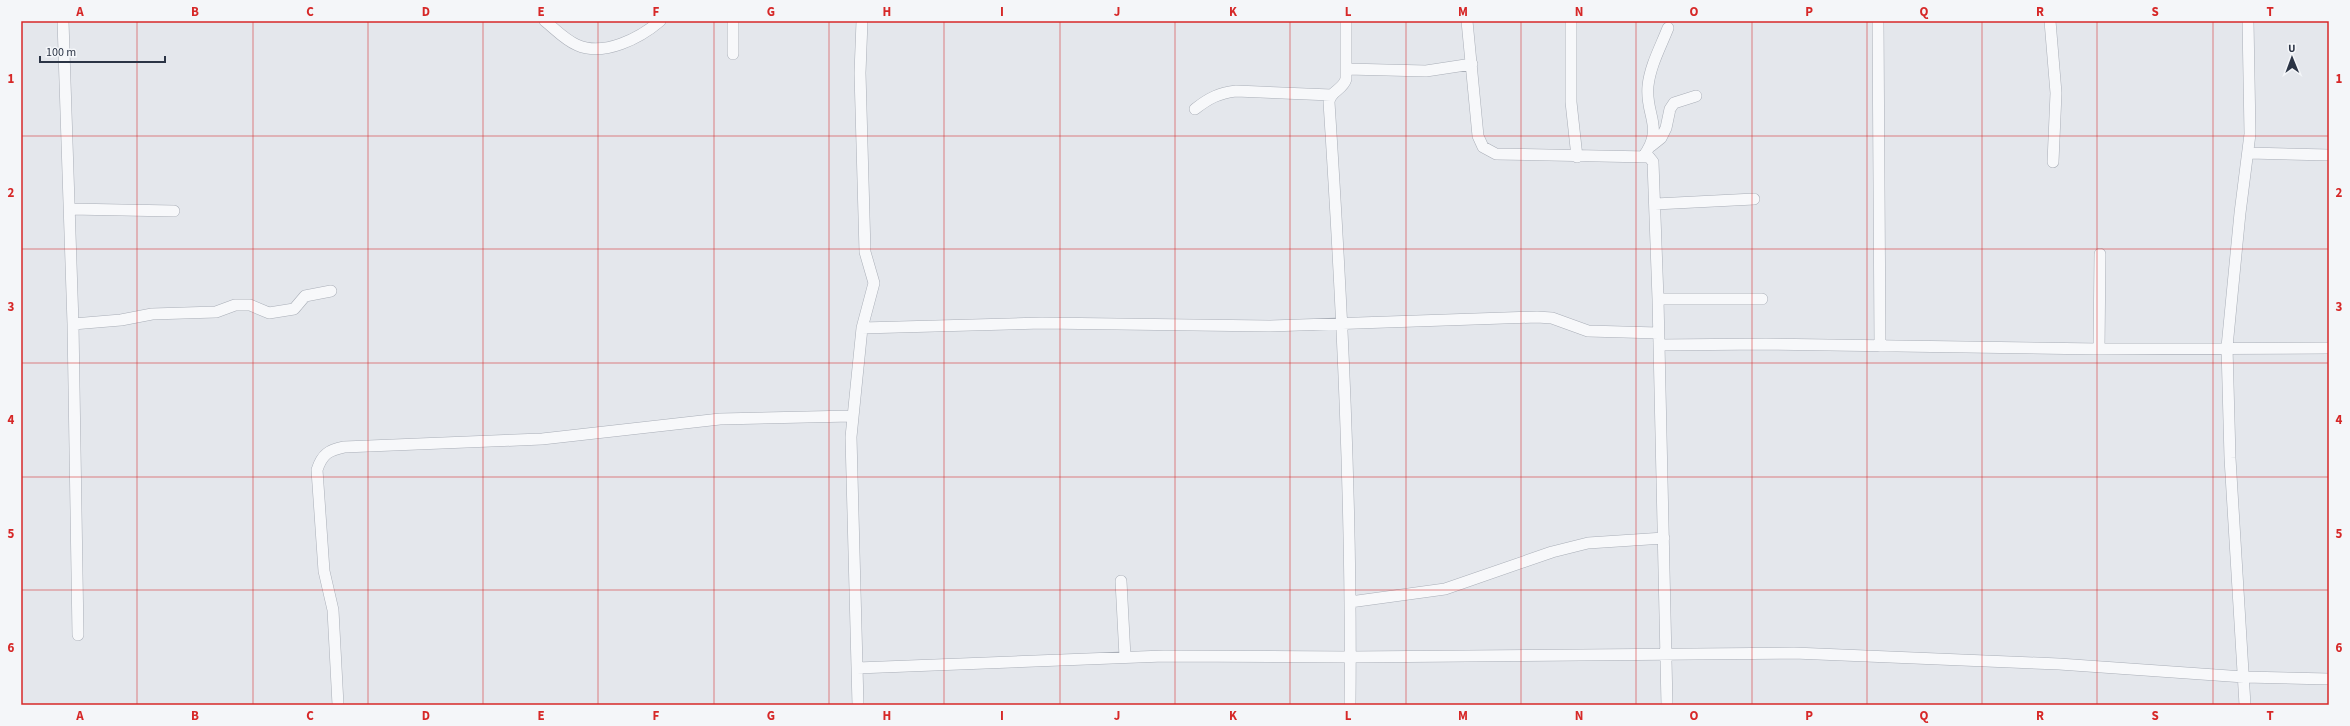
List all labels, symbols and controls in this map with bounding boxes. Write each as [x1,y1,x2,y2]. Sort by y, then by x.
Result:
text: A [75,3,84,21]
text: B [191,3,199,21]
text: C [306,3,314,21]
text: D [422,3,430,21]
text: E [537,3,545,21]
text: F [653,3,660,21]
text: G [767,3,775,21]
text: H [883,3,891,21]
text: I [1000,3,1004,21]
text: J [1114,3,1120,21]
text: K [1229,3,1238,21]
text: L [1345,3,1352,21]
text: M [1458,3,1468,21]
text: N [1575,3,1583,21]
text: O [1690,3,1699,21]
text: P [1805,3,1813,21]
text: Q [1920,3,1929,21]
text: R [2036,3,2044,21]
text: S [2151,3,2159,21]
text: T [2266,3,2274,21]
scale bar [40,38,165,64]
north arrow [2272,38,2312,78]
text: U [2288,41,2296,56]
text: 100 m [46,44,76,61]
text: 1 [8,70,15,88]
text: 1 [2336,70,2343,88]
text: 2 [8,184,15,202]
text: 2 [2336,184,2343,202]
text: 3 [8,298,15,316]
text: 3 [2336,298,2343,316]
text: 4 [8,411,15,429]
text: 4 [2336,411,2343,429]
text: 5 [8,525,15,543]
text: 5 [2336,525,2343,543]
text: 6 [8,639,15,657]
text: 6 [2336,639,2343,657]
text: A [75,707,84,725]
text: B [191,707,199,725]
text: C [306,707,314,725]
text: D [422,707,430,725]
text: E [537,707,545,725]
text: F [653,707,660,725]
text: G [767,707,775,725]
text: H [883,707,891,725]
text: I [1000,707,1004,725]
text: J [1114,707,1120,725]
text: K [1229,707,1238,725]
text: L [1345,707,1352,725]
text: M [1458,707,1468,725]
text: N [1575,707,1583,725]
text: O [1690,707,1699,725]
text: P [1805,707,1813,725]
text: Q [1920,707,1929,725]
text: R [2036,707,2044,725]
text: S [2151,707,2159,725]
text: T [2266,707,2274,725]

